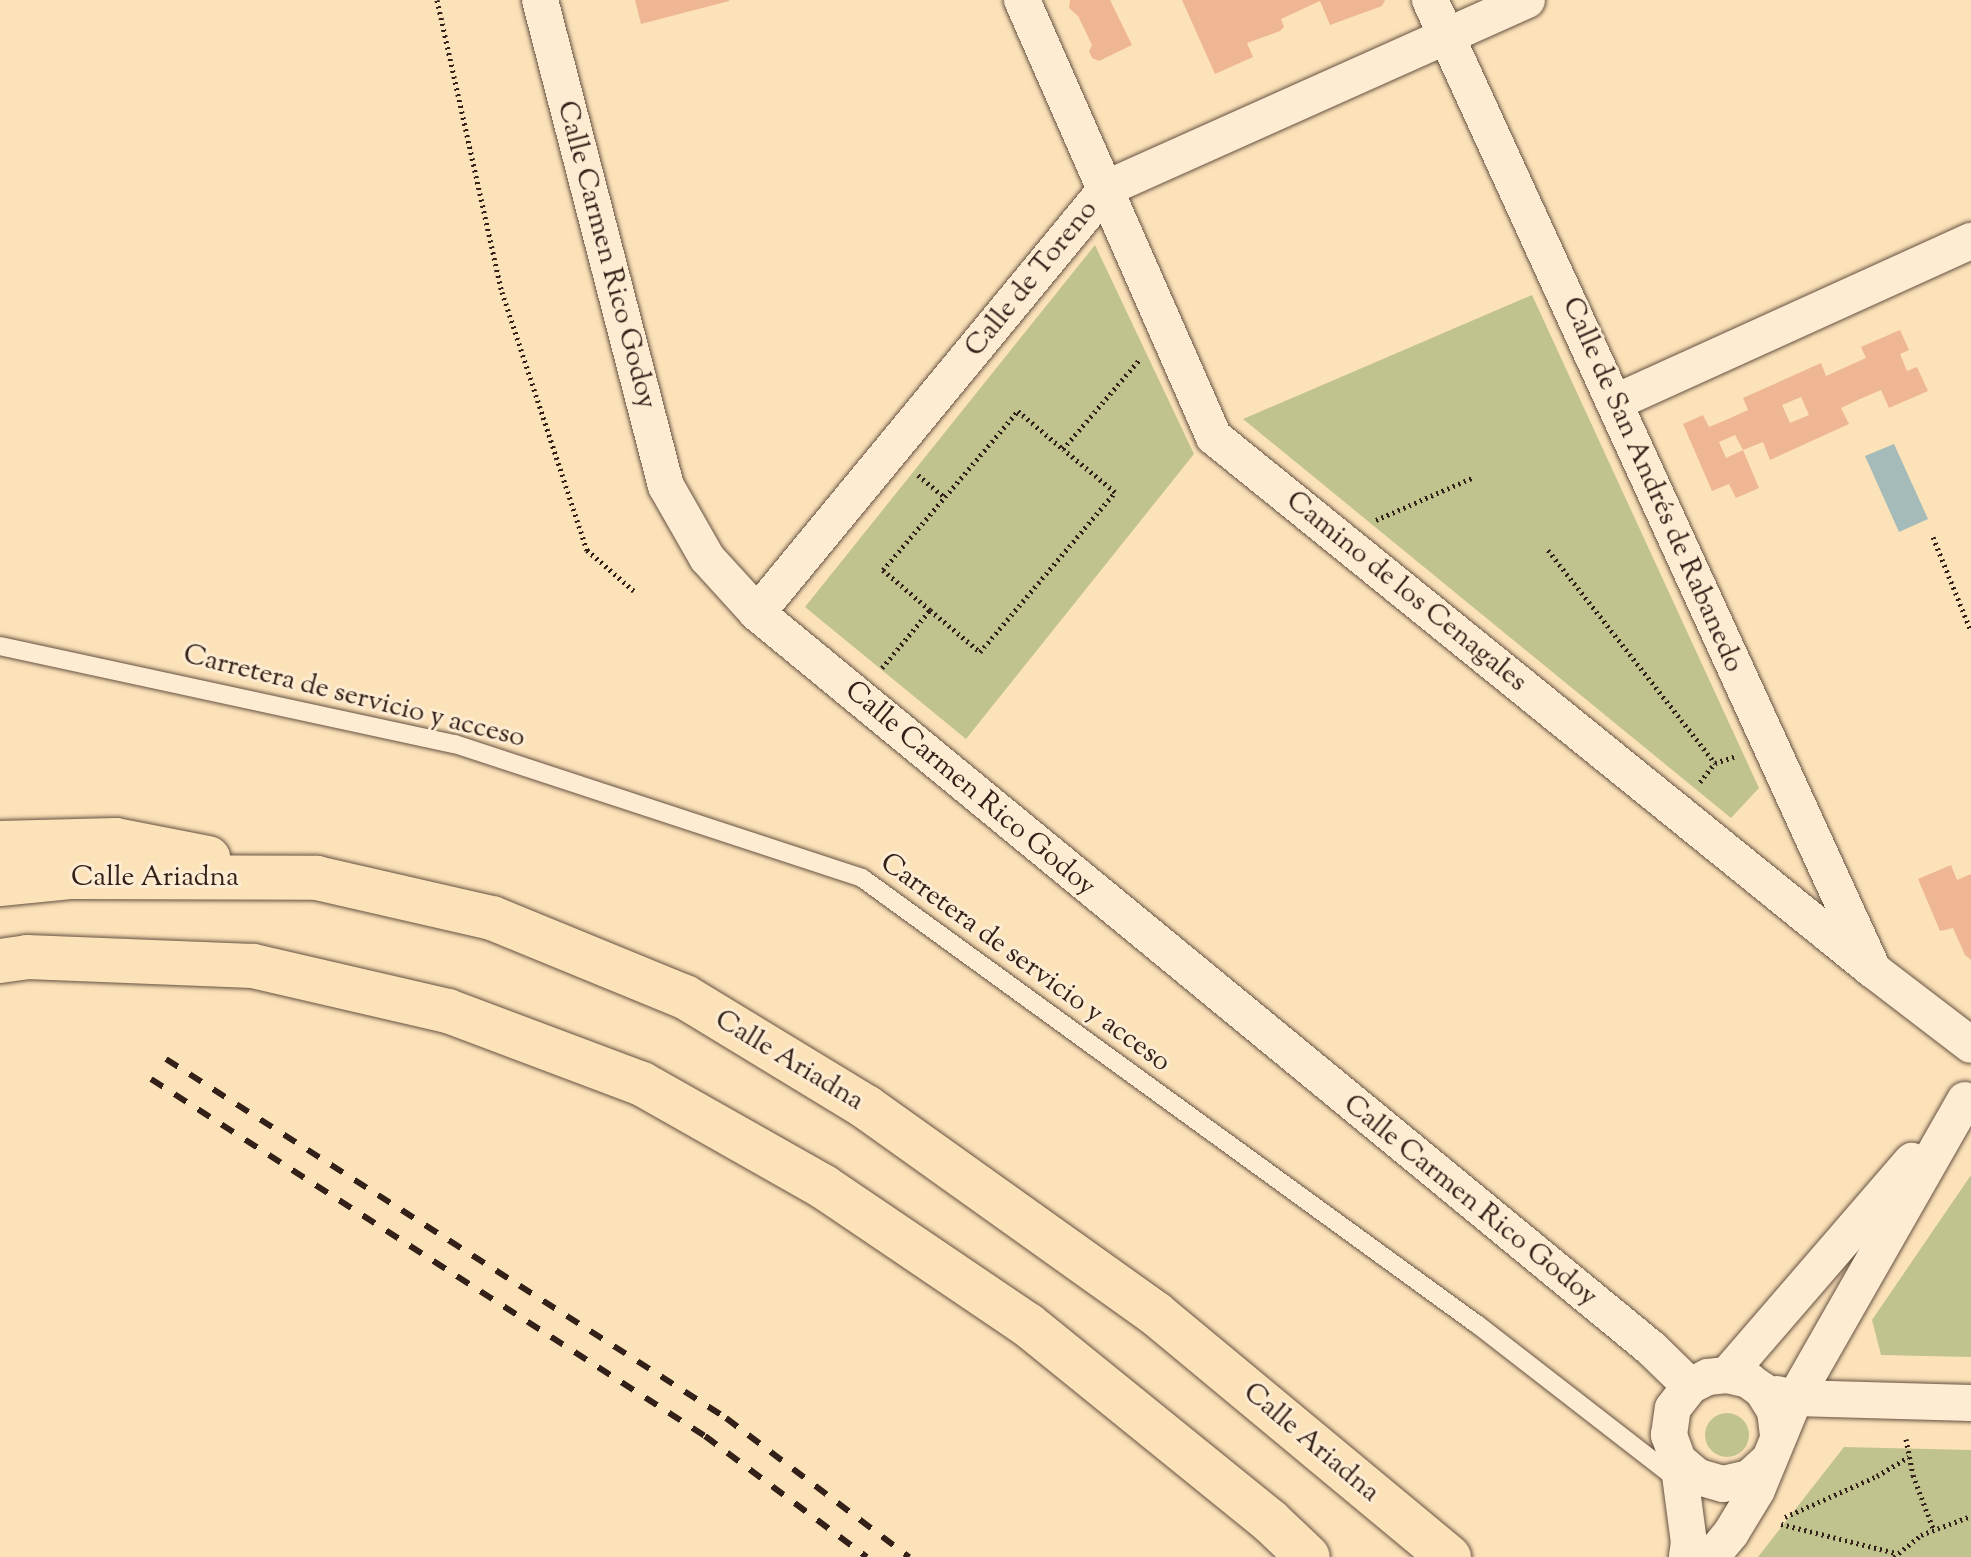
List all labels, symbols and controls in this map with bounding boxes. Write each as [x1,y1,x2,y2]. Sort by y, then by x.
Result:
street label: Calle Carmen Rico Godoy [549,97,663,413]
street label: Calle de Toreno [959,194,1105,364]
street label: Calle de San Andrés de Rabanedo [1554,292,1750,678]
street label: Camino de los Cenagales [1279,484,1533,700]
street label: Carretera de servicio y acceso [180,638,528,756]
street label: Calle Carmen Rico Godoy [838,674,1102,904]
street label: Carretera de servicio y acceso [873,846,1177,1080]
street label: Calle Ariadna [71,861,239,895]
street label: Calle Ariadna [708,1003,870,1119]
street label: Calle Carmen Rico Godoy [1336,1088,1604,1314]
street label: Calle Ariadna [1236,1376,1386,1510]

